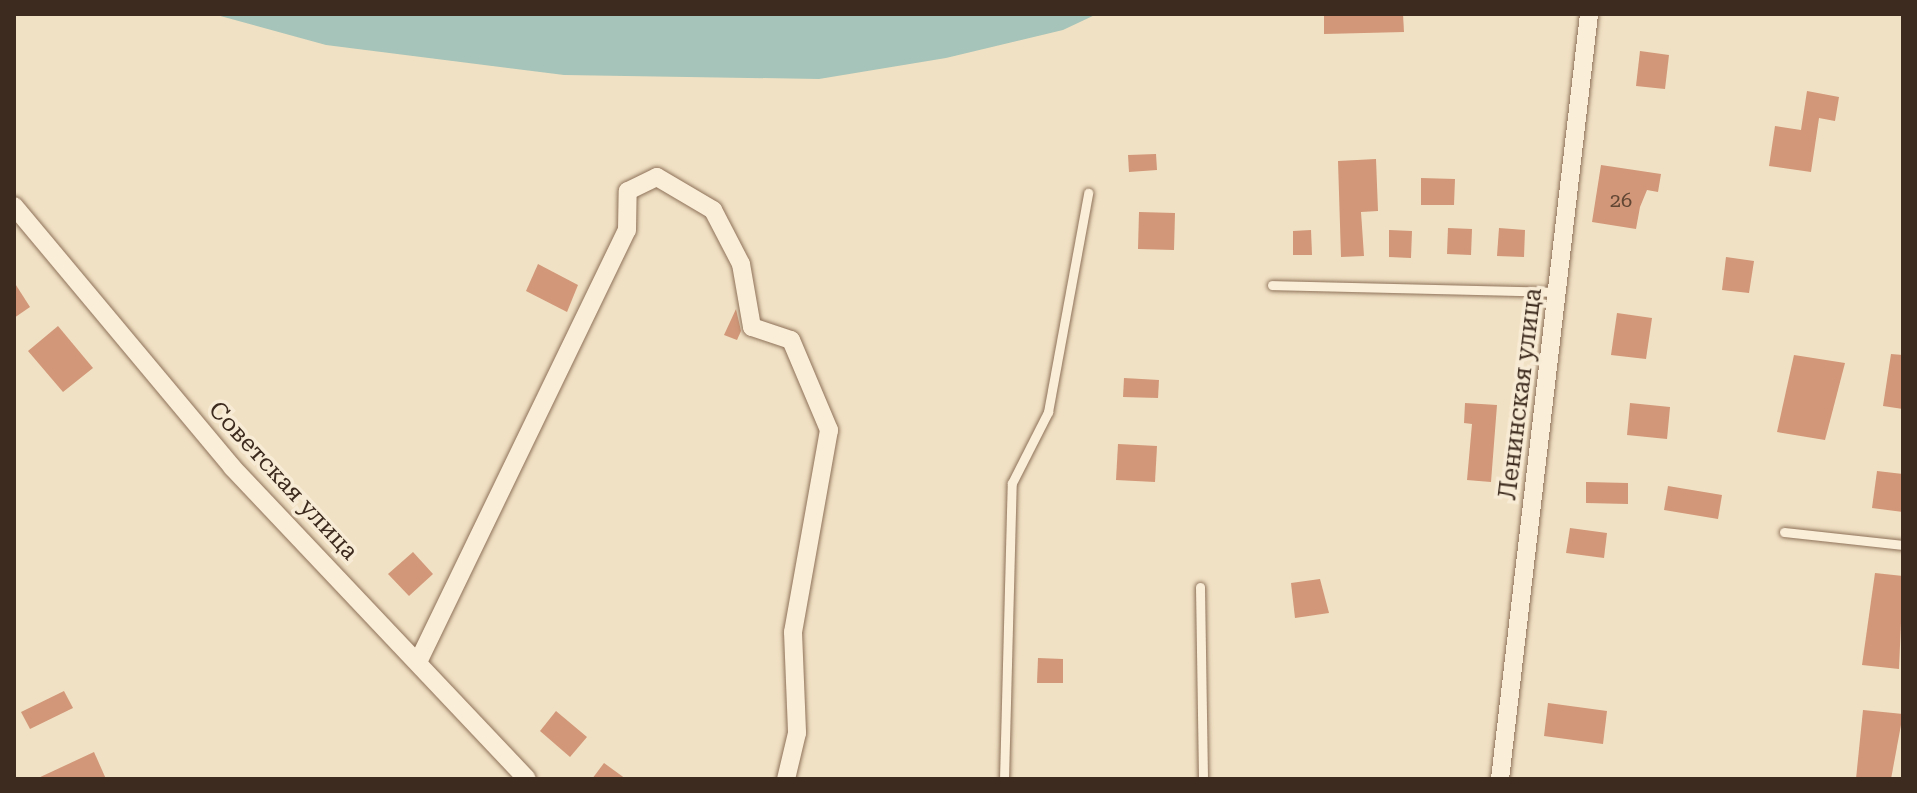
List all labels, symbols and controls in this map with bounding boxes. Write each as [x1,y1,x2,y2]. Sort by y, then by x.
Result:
house number: 26 [1610,188,1632,212]
street label: Ленинская улица [1494,287,1548,501]
street label: Советская улица [202,396,364,566]

